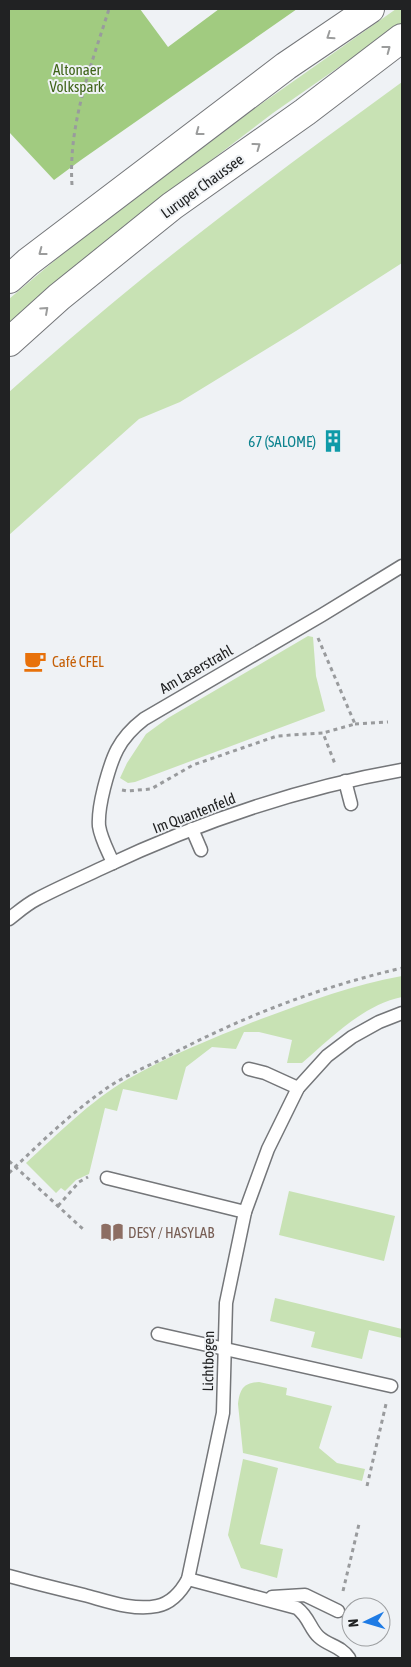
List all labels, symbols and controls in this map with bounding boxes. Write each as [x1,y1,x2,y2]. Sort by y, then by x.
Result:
one-way arrow [326,30,336,39]
one-way arrow [381,46,391,55]
park label: Altonaer Volkspark [50,61,105,95]
one-way arrow [195,126,205,135]
one-way arrow [251,143,261,152]
street label: Luruper Chaussee [158,150,247,222]
one-way arrow [38,246,47,255]
one-way arrow [40,306,49,315]
building icon: 67 (SALOME) [320,428,346,454]
place label: 67 (SALOME) [248,433,316,450]
street label: Am Laserstrahl [156,641,236,697]
cafe icon: Café CFEL [22,648,48,674]
place label: Café CFEL [52,653,104,670]
street label: Im Quantenfeld [150,789,238,837]
library icon: DESY / HASYLAB [99,1219,125,1245]
place label: DESY / HASYLAB [128,1224,214,1241]
street label: Lichtbogen [199,1330,217,1392]
north arrow [341,1597,391,1647]
text: N [345,1618,361,1628]

